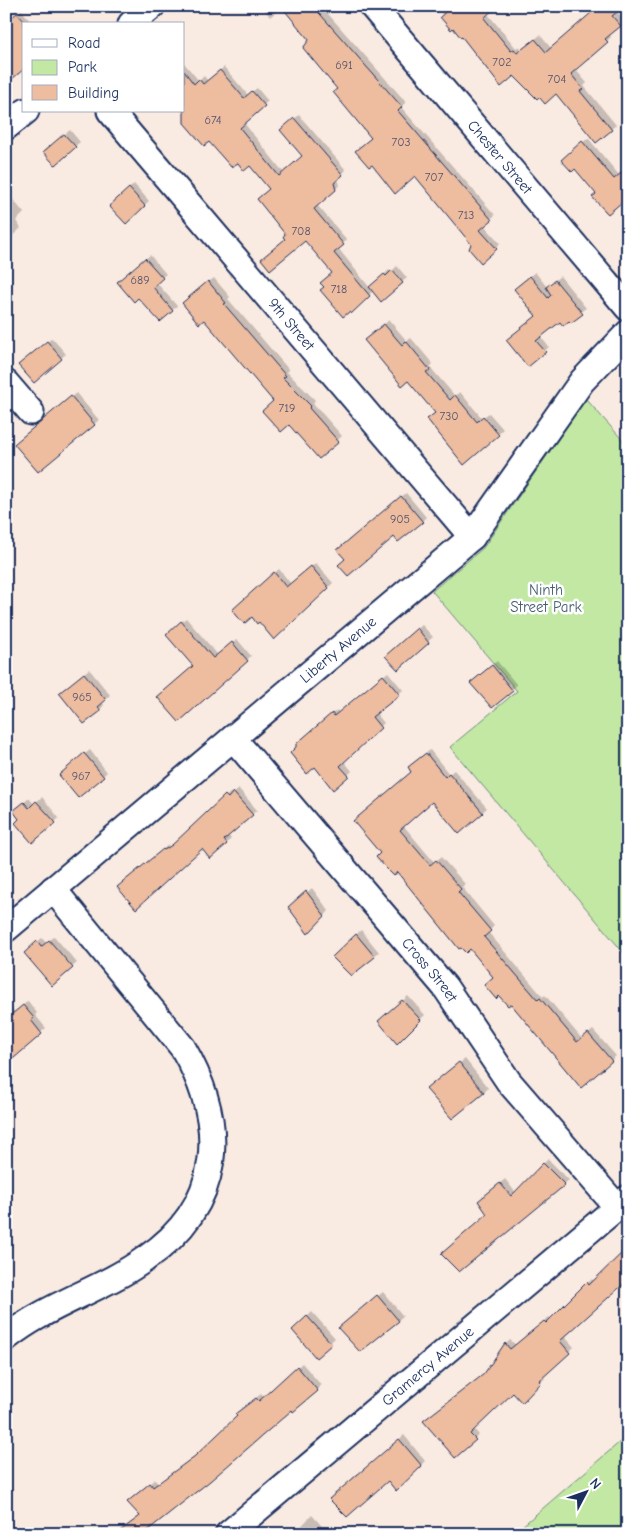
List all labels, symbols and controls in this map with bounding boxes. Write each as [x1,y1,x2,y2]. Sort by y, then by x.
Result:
legend [22,22,185,112]
text: Road [68,34,100,52]
house number: 702 [492,55,512,69]
text: Park [68,58,97,76]
house number: 691 [335,58,353,72]
house number: 704 [548,72,567,86]
text: Building [68,84,119,102]
house number: 674 [204,113,222,127]
street label: Chester Street [464,117,537,198]
house number: 703 [391,135,411,149]
house number: 707 [425,170,444,184]
house number: 713 [458,208,474,222]
house number: 708 [291,224,311,238]
house number: 689 [130,273,150,287]
house number: 718 [331,282,347,296]
street label: 9th Street [264,295,319,355]
house number: 719 [279,401,295,415]
house number: 730 [439,409,459,423]
house number: 905 [390,512,410,526]
park label: Ninth Street Park [510,581,582,616]
street label: Liberty Avenue [296,612,380,687]
house number: 965 [72,690,92,704]
house number: 967 [72,769,91,783]
street label: Cross Street [398,934,462,1006]
street label: Gramercy Avenue [378,1322,478,1410]
north arrow [562,1468,612,1518]
text: N [586,1475,605,1493]

